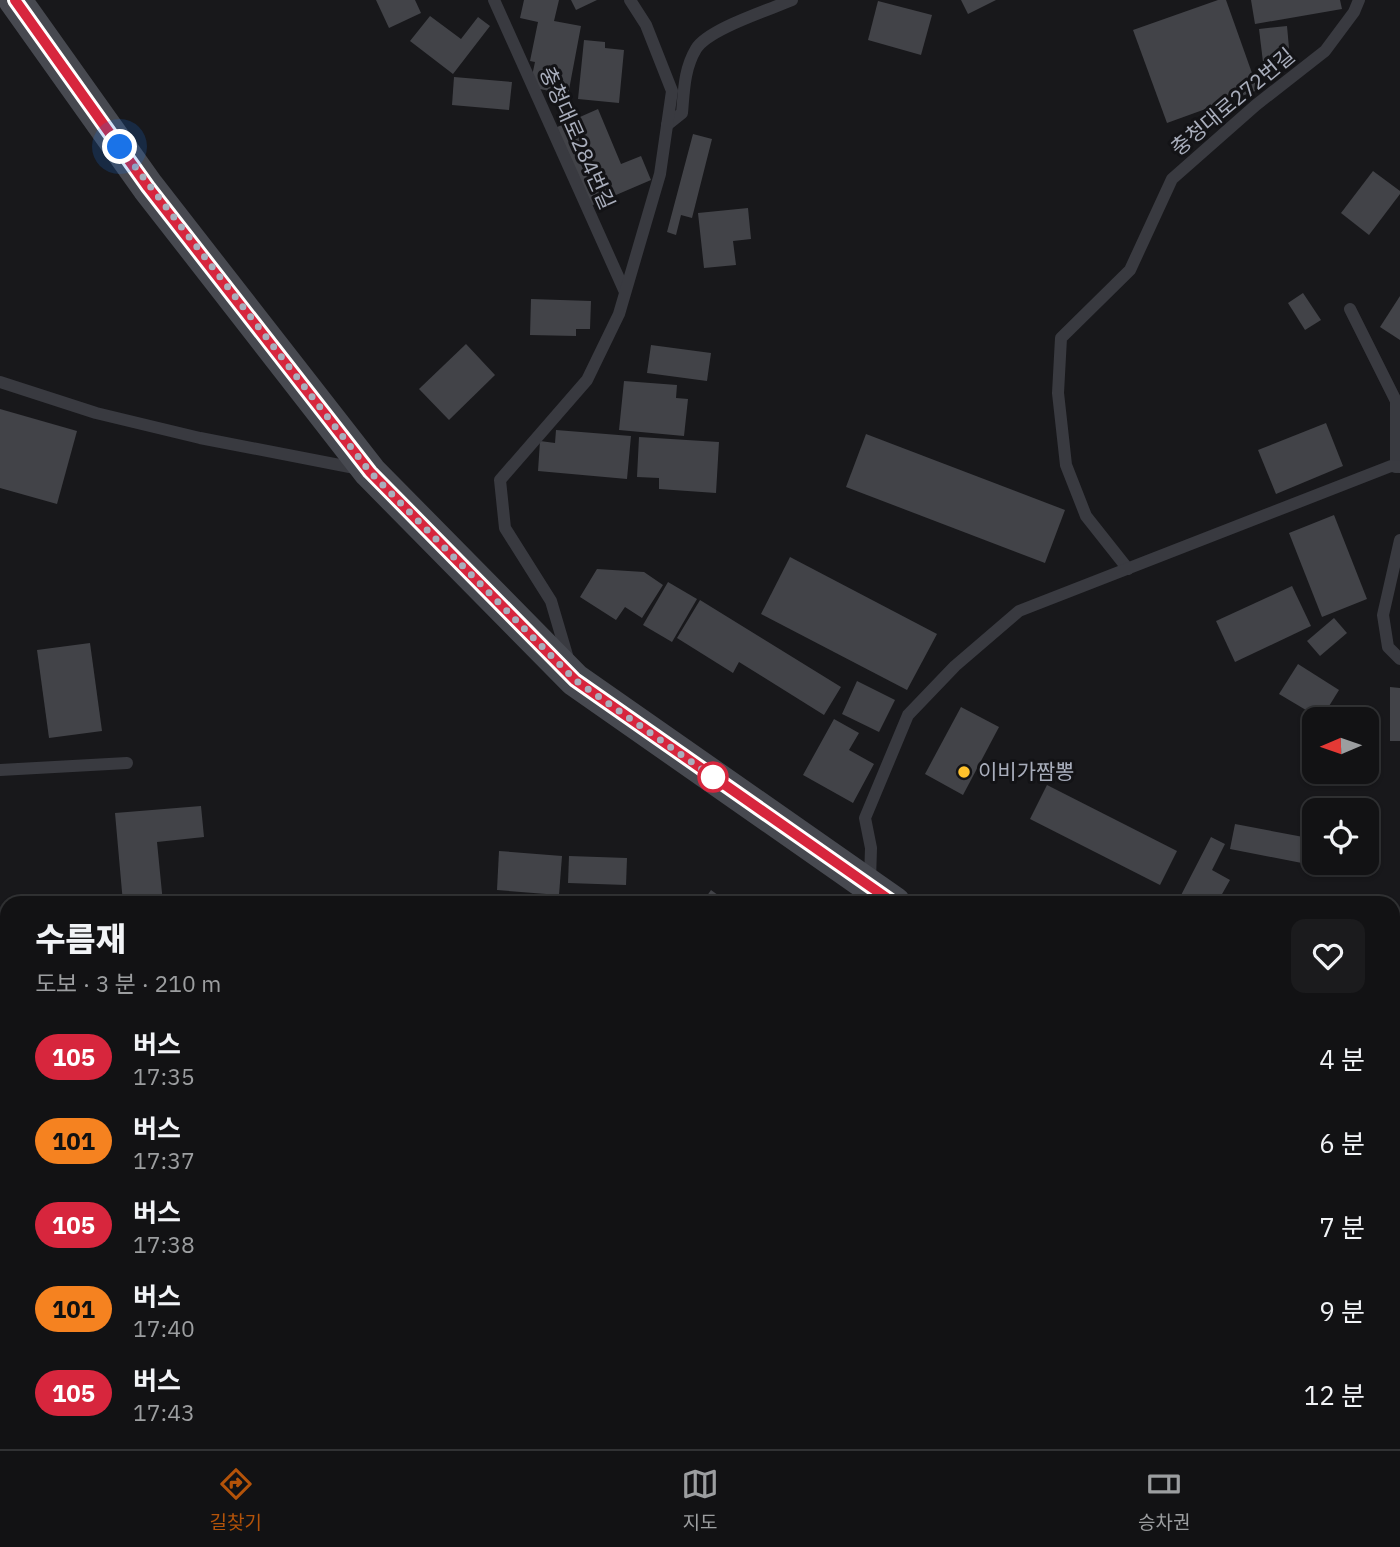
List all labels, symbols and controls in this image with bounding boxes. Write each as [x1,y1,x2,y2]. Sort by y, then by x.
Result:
street label: 충청대로272번길 [1164,41,1300,161]
street label: 충청대로284번길 [534,62,622,214]
your location [102,129,137,164]
north arrow [1302,707,1379,784]
map controls [1302,707,1379,875]
place label: 이비가짬뽕 [978,757,1075,785]
unlabelled marker [698,762,728,792]
marker: 이비가짬뽕 [956,764,972,780]
button: locate [1302,798,1379,875]
text: 수름재 [35,917,126,960]
button: heart [1291,919,1365,993]
text: 도보 · 3 분 · 210 m [35,968,221,998]
text: 버스 [133,1027,181,1061]
text: 105 [52,1041,95,1073]
text: 4 분 [1319,1042,1365,1076]
text: 17:35 [133,1061,195,1091]
text: 버스 [133,1111,181,1145]
text: 101 [52,1125,95,1157]
text: 6 분 [1319,1126,1365,1160]
text: 17:37 [133,1145,195,1175]
text: 버스 [133,1195,181,1229]
text: 105 [52,1209,95,1241]
text: 7 분 [1319,1210,1365,1244]
text: 17:38 [133,1229,195,1259]
text: 버스 [133,1279,181,1313]
text: 101 [52,1293,95,1325]
text: 9 분 [1319,1294,1365,1328]
text: 17:40 [133,1313,195,1343]
text: 버스 [133,1363,181,1397]
text: 105 [52,1377,95,1409]
text: 12 분 [1304,1378,1365,1412]
text: 17:43 [133,1397,195,1427]
tab: 길찾기 [210,1465,262,1534]
tab: 지도 [681,1465,719,1534]
tab: 승차권 [1138,1465,1190,1534]

